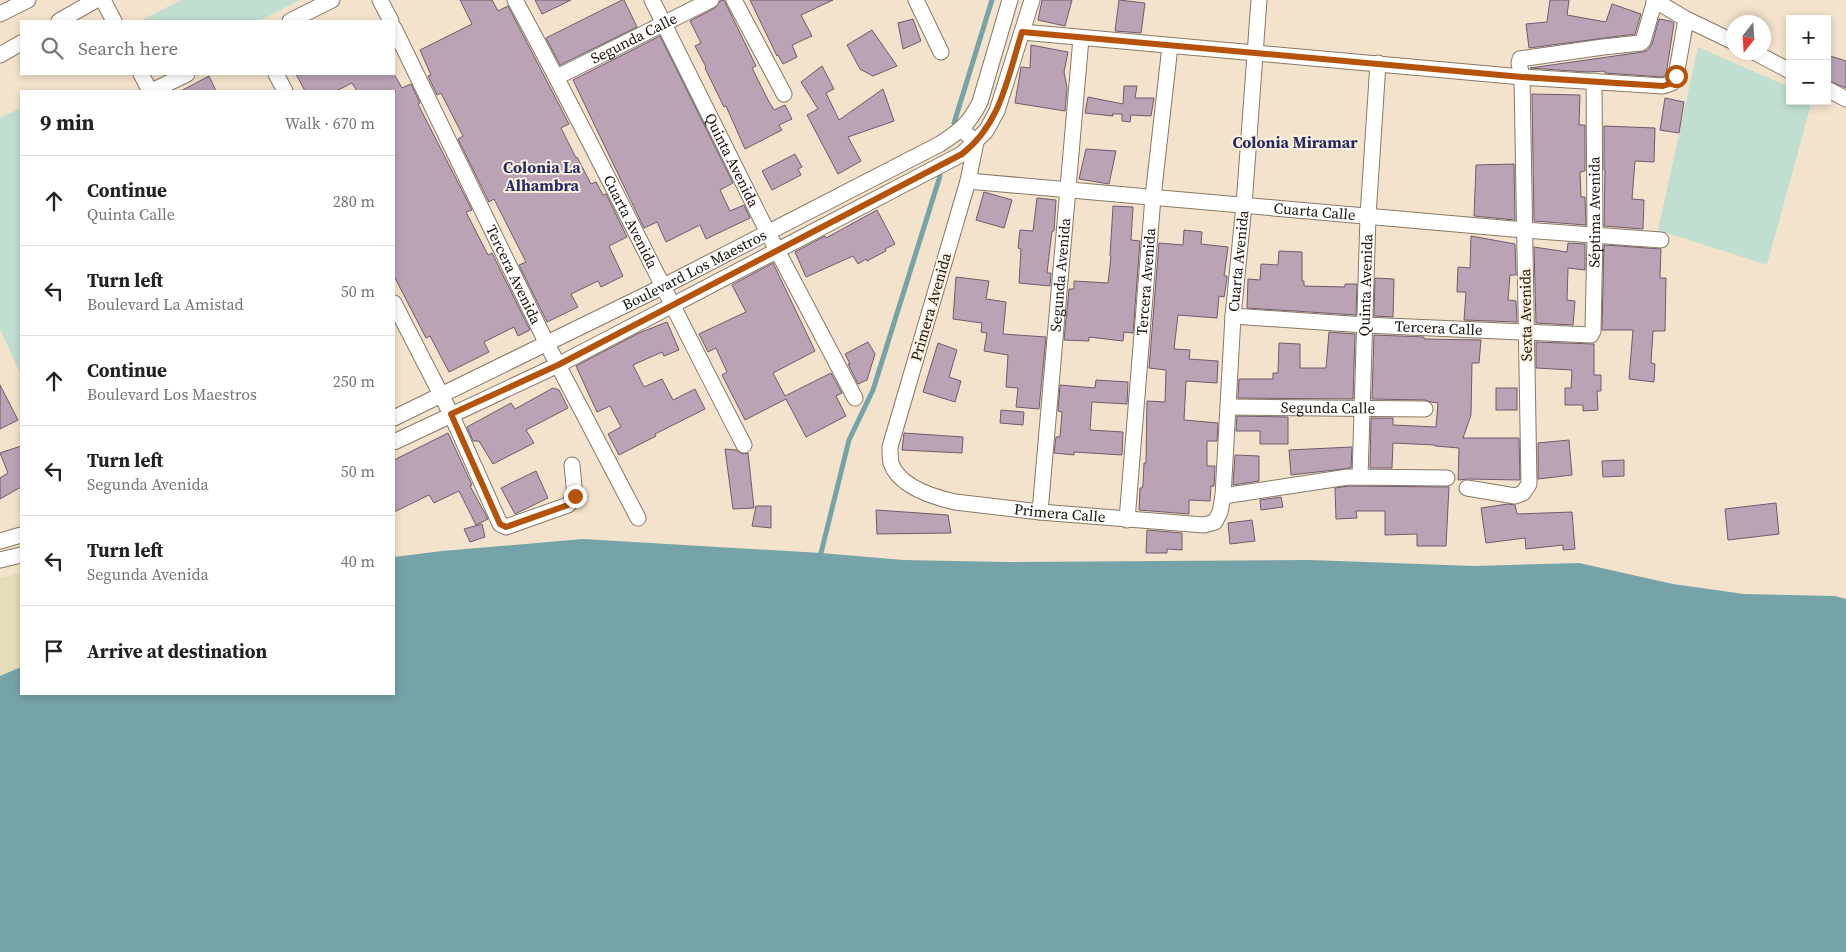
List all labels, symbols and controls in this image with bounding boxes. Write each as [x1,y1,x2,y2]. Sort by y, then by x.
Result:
street label: Segunda Calle [587,7,681,69]
north arrow [1726,15,1771,60]
map controls [1786,15,1831,105]
button: + [1786,15,1831,60]
search box [20,20,395,75]
icon: search [38,34,66,62]
text: Search here [78,35,178,61]
button: − [1786,60,1831,105]
route start [1665,65,1688,88]
text: 9 min [40,108,95,137]
street label: Quinta Avenida [700,109,765,211]
text: Walk · 670 m [285,112,375,134]
district label: Colonia Miramar [1232,131,1358,153]
district label: Colonia La Alhambra [503,156,581,196]
street label: Séptima Avenida [1583,156,1605,268]
street label: Cuarta Avenida [598,171,663,272]
text: Continue [87,177,167,203]
icon: ahead [40,187,68,215]
text: 280 m [333,190,375,212]
street label: Cuarta Calle [1273,197,1357,225]
text: Quinta Calle [87,203,175,225]
street label: Cuarta Avenida [1222,209,1253,313]
street label: Segunda Avenida [1045,217,1075,333]
street label: Tercera Avenida [481,221,547,328]
street label: Boulevard Los Maestros [618,224,770,315]
street label: Tercera Avenida [1131,227,1160,336]
street label: Quinta Avenida [1353,233,1377,337]
street label: Primera Avenida [905,250,956,363]
text: Turn left [87,267,163,293]
street label: Sexta Avenida [1514,268,1537,362]
icon: left [40,277,68,305]
text: 50 m [341,280,375,302]
text: Boulevard La Amistad [87,293,244,315]
street label: Tercera Calle [1394,315,1483,340]
text: Continue [87,357,167,383]
icon: ahead [40,367,68,395]
text: 250 m [333,370,375,392]
text: Boulevard Los Maestros [87,383,257,405]
street label: Segunda Calle [1281,397,1376,418]
text: Turn left [87,447,163,473]
icon: left [40,457,68,485]
text: 50 m [341,460,375,482]
text: Segunda Avenida [87,473,209,495]
route end [564,485,587,508]
street label: Primera Calle [1013,498,1107,527]
text: Turn left [87,537,163,563]
icon: left [40,547,68,575]
text: 40 m [341,550,375,572]
text: Segunda Avenida [87,563,209,585]
icon: arrive [40,637,68,665]
text: Arrive at destination [87,638,267,664]

